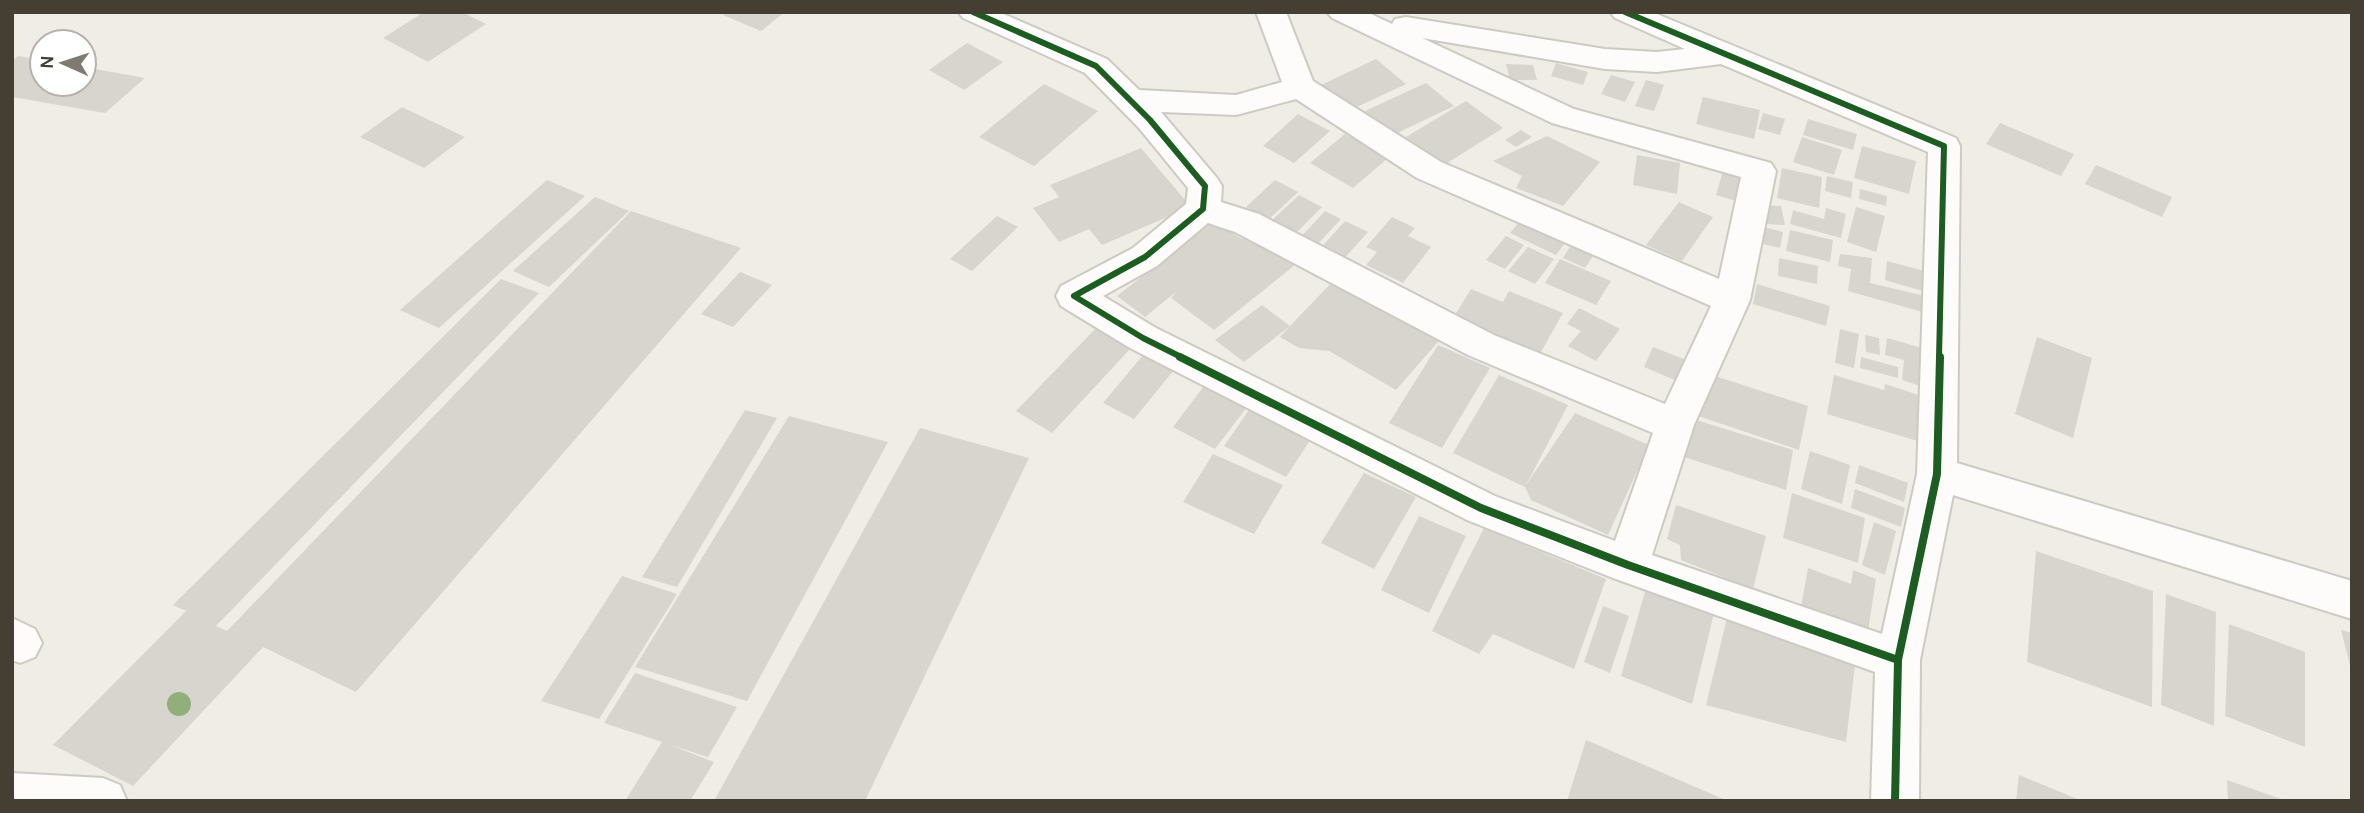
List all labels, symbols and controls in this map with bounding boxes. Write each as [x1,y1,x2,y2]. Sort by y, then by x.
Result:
north arrow [28,28,98,98]
text: N [36,55,58,70]

